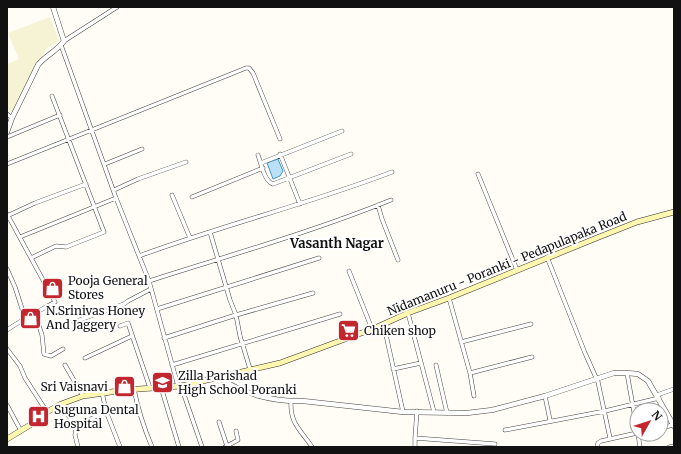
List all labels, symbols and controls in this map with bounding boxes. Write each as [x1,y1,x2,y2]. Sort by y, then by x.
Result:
street label: Nidamanuru - Poranki - Pedapulapaka Road [385,209,629,319]
district label: Vasanth Nagar [289,235,384,252]
place label: Pooja General Stores [68,273,148,302]
shop icon: Pooja General Stores [40,275,66,301]
place label: N.Srinivas Honey And Jaggery [45,303,145,332]
shop icon: N.Srinivas Honey And Jaggery [17,305,43,331]
supermarket icon: Chiken shop [336,318,362,344]
place label: Chiken shop [364,323,436,338]
place label: Zilla Parishad High School Poranki [178,368,297,397]
school or university icon: Zilla Parishad High School Poranki [149,370,175,396]
shop icon: Sri Vaisnavi [111,374,137,400]
place label: Sri Vaisnavi [40,379,108,394]
place label: Suguna Dental Hospital [54,402,139,431]
north arrow [629,402,669,442]
hospital icon: Suguna Dental Hospital [26,404,52,430]
text: N [649,408,665,424]

